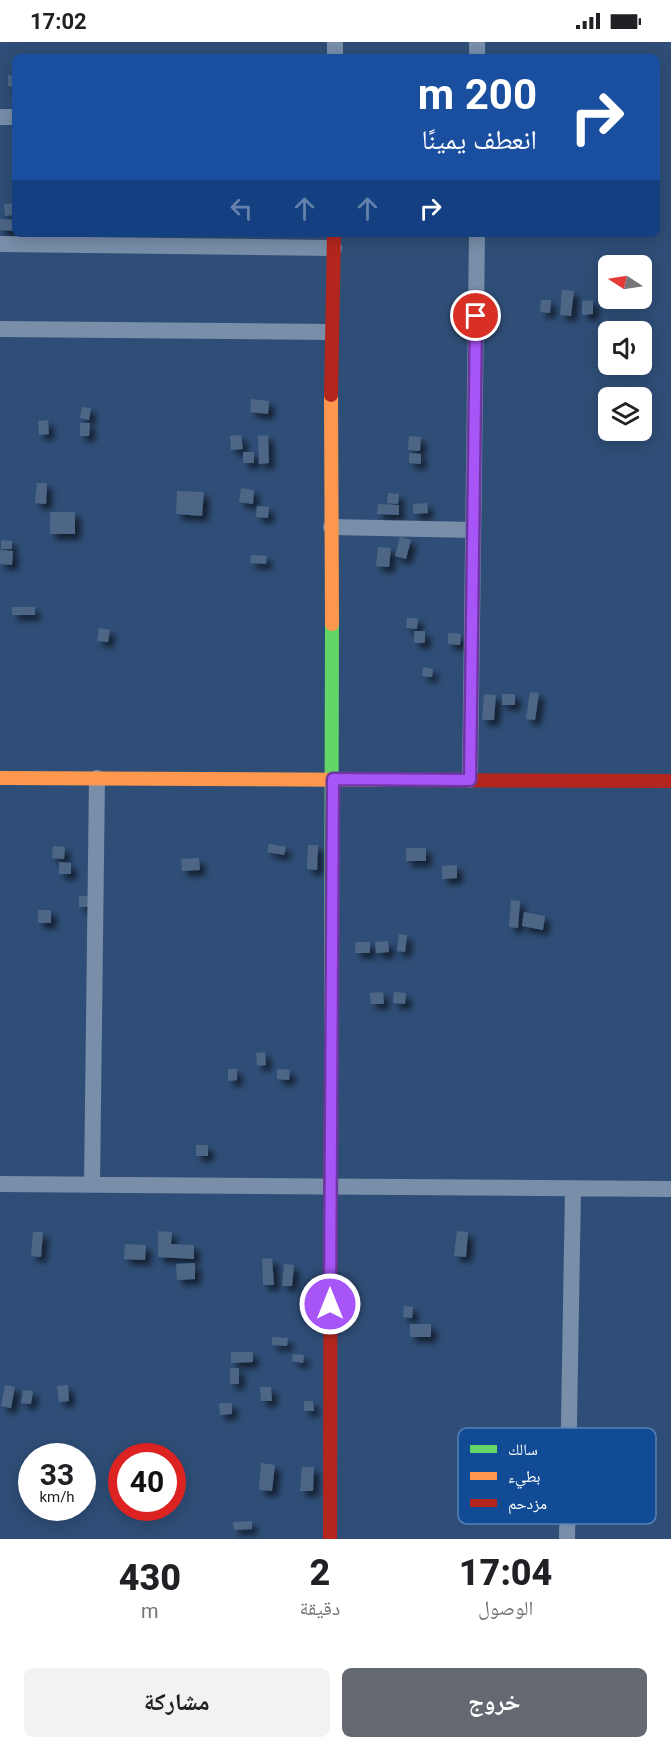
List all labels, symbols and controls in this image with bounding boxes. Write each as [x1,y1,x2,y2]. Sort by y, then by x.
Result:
text: 17:02 [30,9,87,34]
text: 200 m [418,70,537,119]
icon: right [558,78,636,156]
text: انعطف يمينًا [421,124,537,156]
icon: left [225,192,258,225]
icon: ahead [288,192,321,225]
icon: ahead [351,192,384,225]
icon: right [414,192,447,225]
north arrow [598,255,652,309]
map controls [598,255,652,441]
pin [450,290,501,341]
icon: arrive [459,299,492,332]
button: sound [598,321,652,375]
button: layers [598,387,652,441]
position arrow [298,1272,362,1336]
legend [458,1428,656,1524]
text: سالك [508,1440,538,1459]
speed limit sign: 40 [108,1443,186,1521]
text: 33 [40,1457,74,1492]
text: بطيء [508,1467,540,1489]
text: km/h [39,1488,75,1506]
text: مزدحم [508,1494,547,1514]
text: 2 [310,1552,330,1594]
text: 17:04 [459,1552,552,1594]
text: 430 [119,1557,181,1599]
text: دقيقة [300,1596,340,1620]
text: الوصول [478,1596,533,1620]
text: m [141,1599,159,1623]
button: مشاركة [24,1668,330,1737]
button: خروج [342,1668,647,1737]

